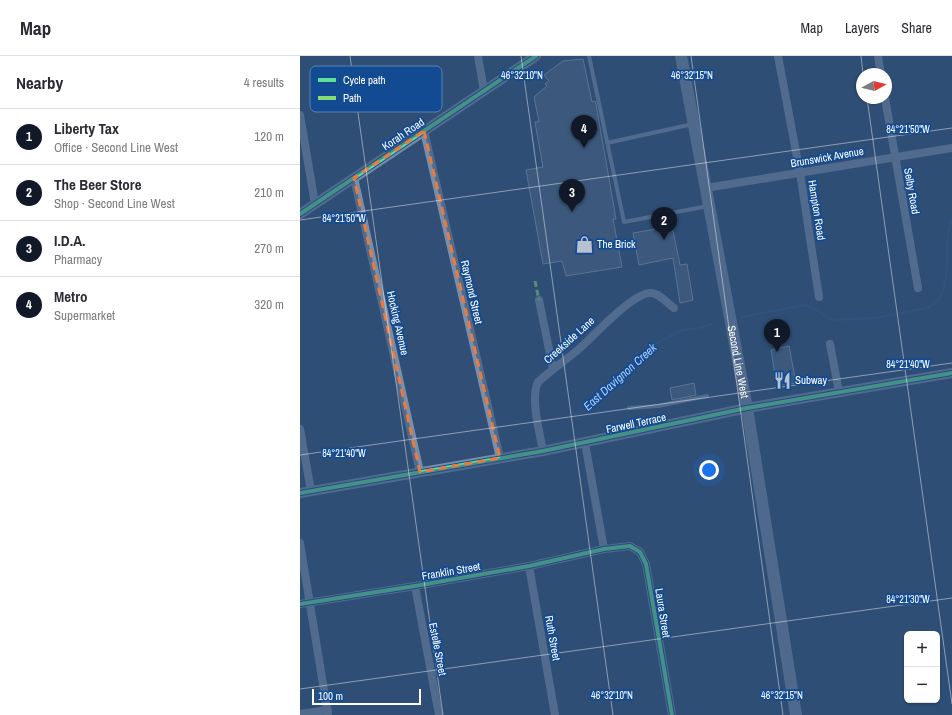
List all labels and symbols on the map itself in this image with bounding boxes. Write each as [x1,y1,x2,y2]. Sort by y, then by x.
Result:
legend [310,66,442,112]
north arrow [856,68,892,104]
text: 46°32'10"N [501,69,543,82]
text: 46°32'15"N [671,69,713,82]
text: Cycle path [343,73,386,87]
text: Path [343,91,362,105]
street label: Korah Road [379,115,427,153]
pin: 4 [571,115,597,148]
text: 84°21'50"W [886,123,930,136]
street label: Brunswick Avenue [789,144,865,170]
street label: Selby Road [901,167,923,215]
pin: 3 [559,179,585,212]
street label: Hampton Road [805,179,829,241]
pin: 2 [651,207,677,240]
text: 84°21'50"W [322,212,366,225]
shop icon: The Brick [574,234,594,254]
place label: The Brick [597,237,636,251]
street label: Raymond Street [458,259,486,326]
street label: Hocking Avenue [384,289,412,357]
street label: Creekside Lane [541,313,597,367]
pin: 1 [764,319,790,352]
street label: Second Line West [725,324,752,400]
water label: East Davignon Creek [580,339,661,414]
text: 84°21'40"W [886,358,930,371]
restaurant icon: Subway [772,370,792,390]
place label: Subway [795,373,828,387]
street label: Farwell Terrace [605,410,667,436]
text: 84°21'40"W [322,447,366,460]
your location [699,460,719,480]
street label: Franklin Street [421,559,482,583]
street label: Laura Street [652,587,674,639]
text: 84°21'30"W [886,593,930,606]
street label: Ruth Street [542,614,564,662]
street label: Estelle Street [426,621,450,677]
scale bar [312,687,421,706]
text: 46°32'10"N [591,689,633,702]
text: 46°32'15"N [761,689,803,702]

